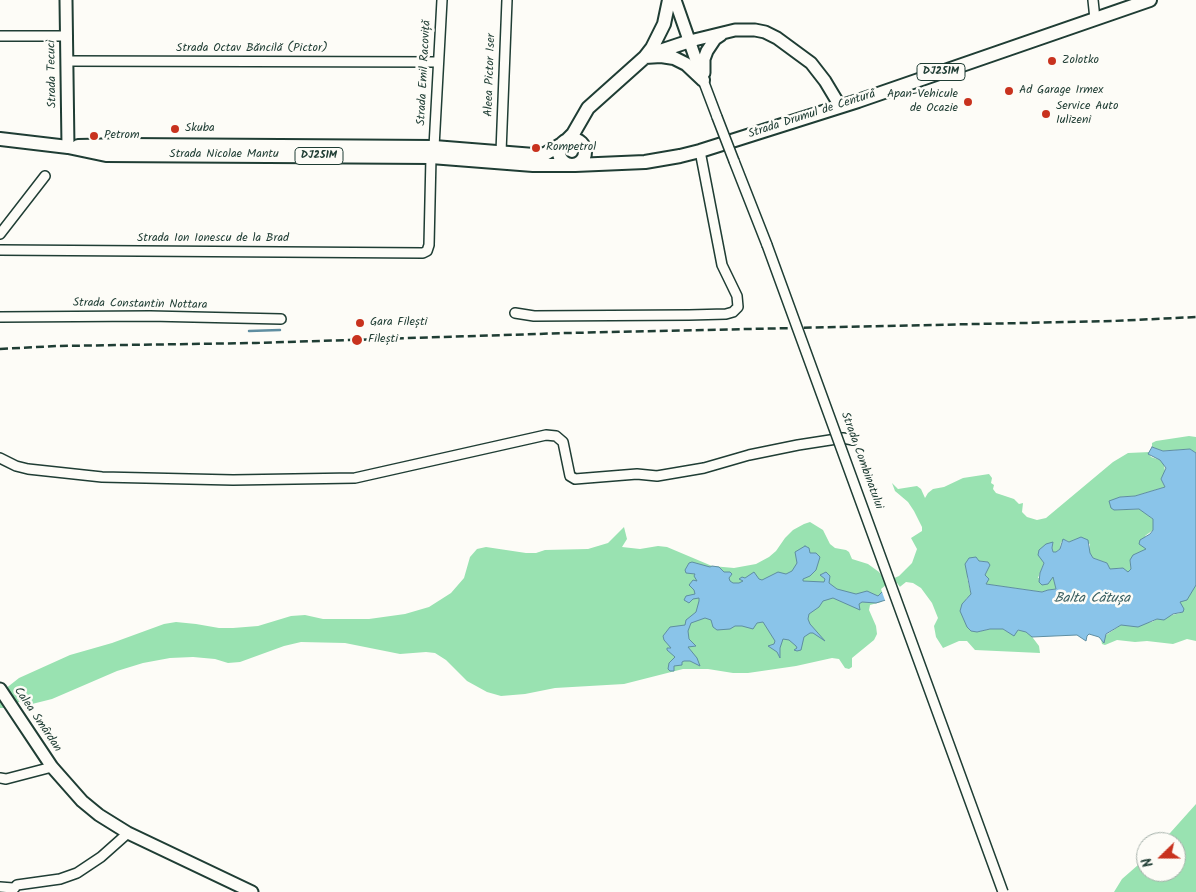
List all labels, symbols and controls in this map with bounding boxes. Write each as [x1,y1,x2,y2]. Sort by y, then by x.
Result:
street label: Strada Emil Racoviță [415,20,435,126]
street label: Aleea Pictor Iser [482,33,500,117]
street label: Strada Tecuci [45,40,61,108]
street label: Strada Octav Băncilă (Pictor) [176,42,328,56]
place label: Zolotko [1062,54,1099,68]
marker: Zolotko [1046,55,1058,67]
road number: DJ251M [917,64,965,80]
place label: Ad Garage Irmex [1019,84,1103,98]
marker: Ad Garage Irmex [1003,85,1015,97]
street label: Strada Drumul de Centură [747,88,877,142]
place label: Apan-Vehicule de Ocazie [887,88,958,116]
marker: Apan-Vehicule de Ocazie [962,96,974,108]
place label: Service Auto Iulizeni [1056,100,1118,128]
marker: Service Auto Iulizeni [1040,108,1052,120]
place label: Skuba [185,122,215,136]
marker: Skuba [169,123,181,135]
place label: Petrom [104,129,140,143]
marker: Petrom [88,130,100,142]
place label: Rompetrol [546,141,596,155]
marker: Rompetrol [530,142,542,154]
street label: Strada Nicolae Mantu [169,148,279,162]
road number: DJ251M [295,148,343,164]
street label: Strada Ion Ionescu de la Brad [137,232,289,246]
street label: Strada Constantin Nottara [73,297,207,313]
place label: Gara Filești [370,316,427,330]
marker: Gara Filești [354,317,366,329]
marker: Filești [350,333,364,347]
place label: Filești [368,333,398,347]
street label: Strada Combinatului [837,410,885,512]
water label: Balta Cătușa [1054,592,1130,608]
street label: Calea Smârdan [10,685,64,755]
north arrow [1136,832,1186,882]
text: N [1136,854,1160,870]

